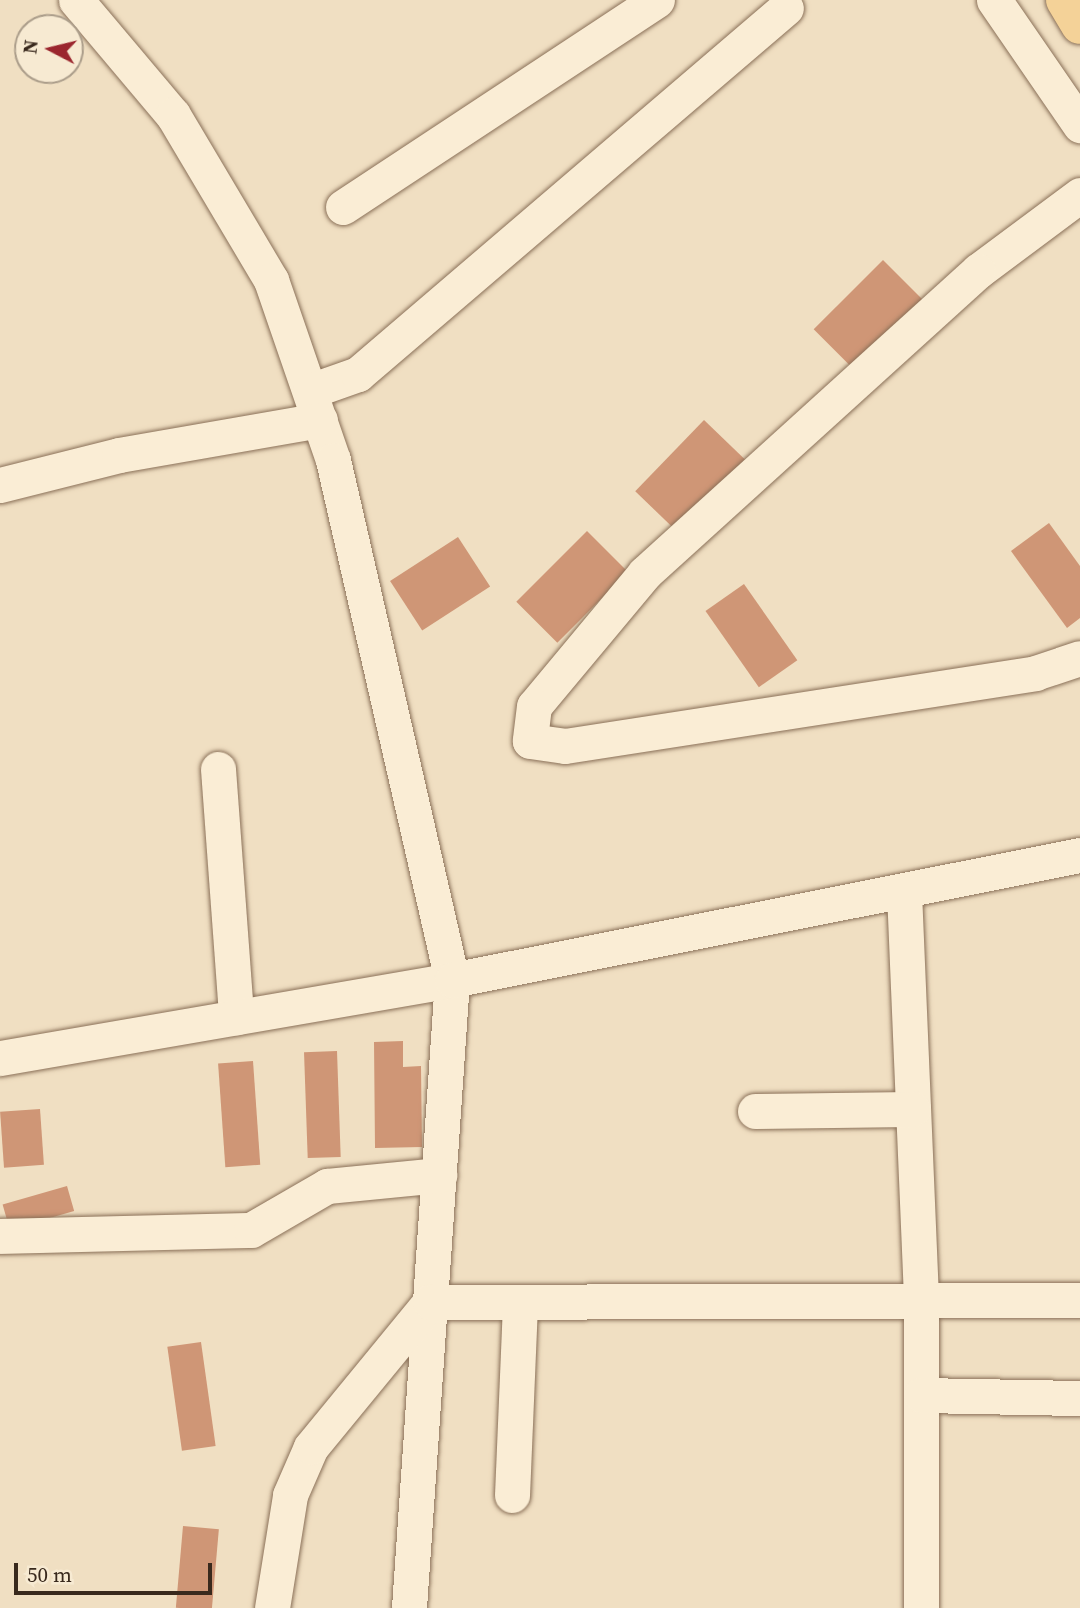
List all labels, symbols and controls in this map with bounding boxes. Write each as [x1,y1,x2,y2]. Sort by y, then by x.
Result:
north arrow [14,14,84,84]
text: N [16,38,44,55]
scale bar [18,1548,215,1592]
text: 50 m [27,1560,72,1589]

